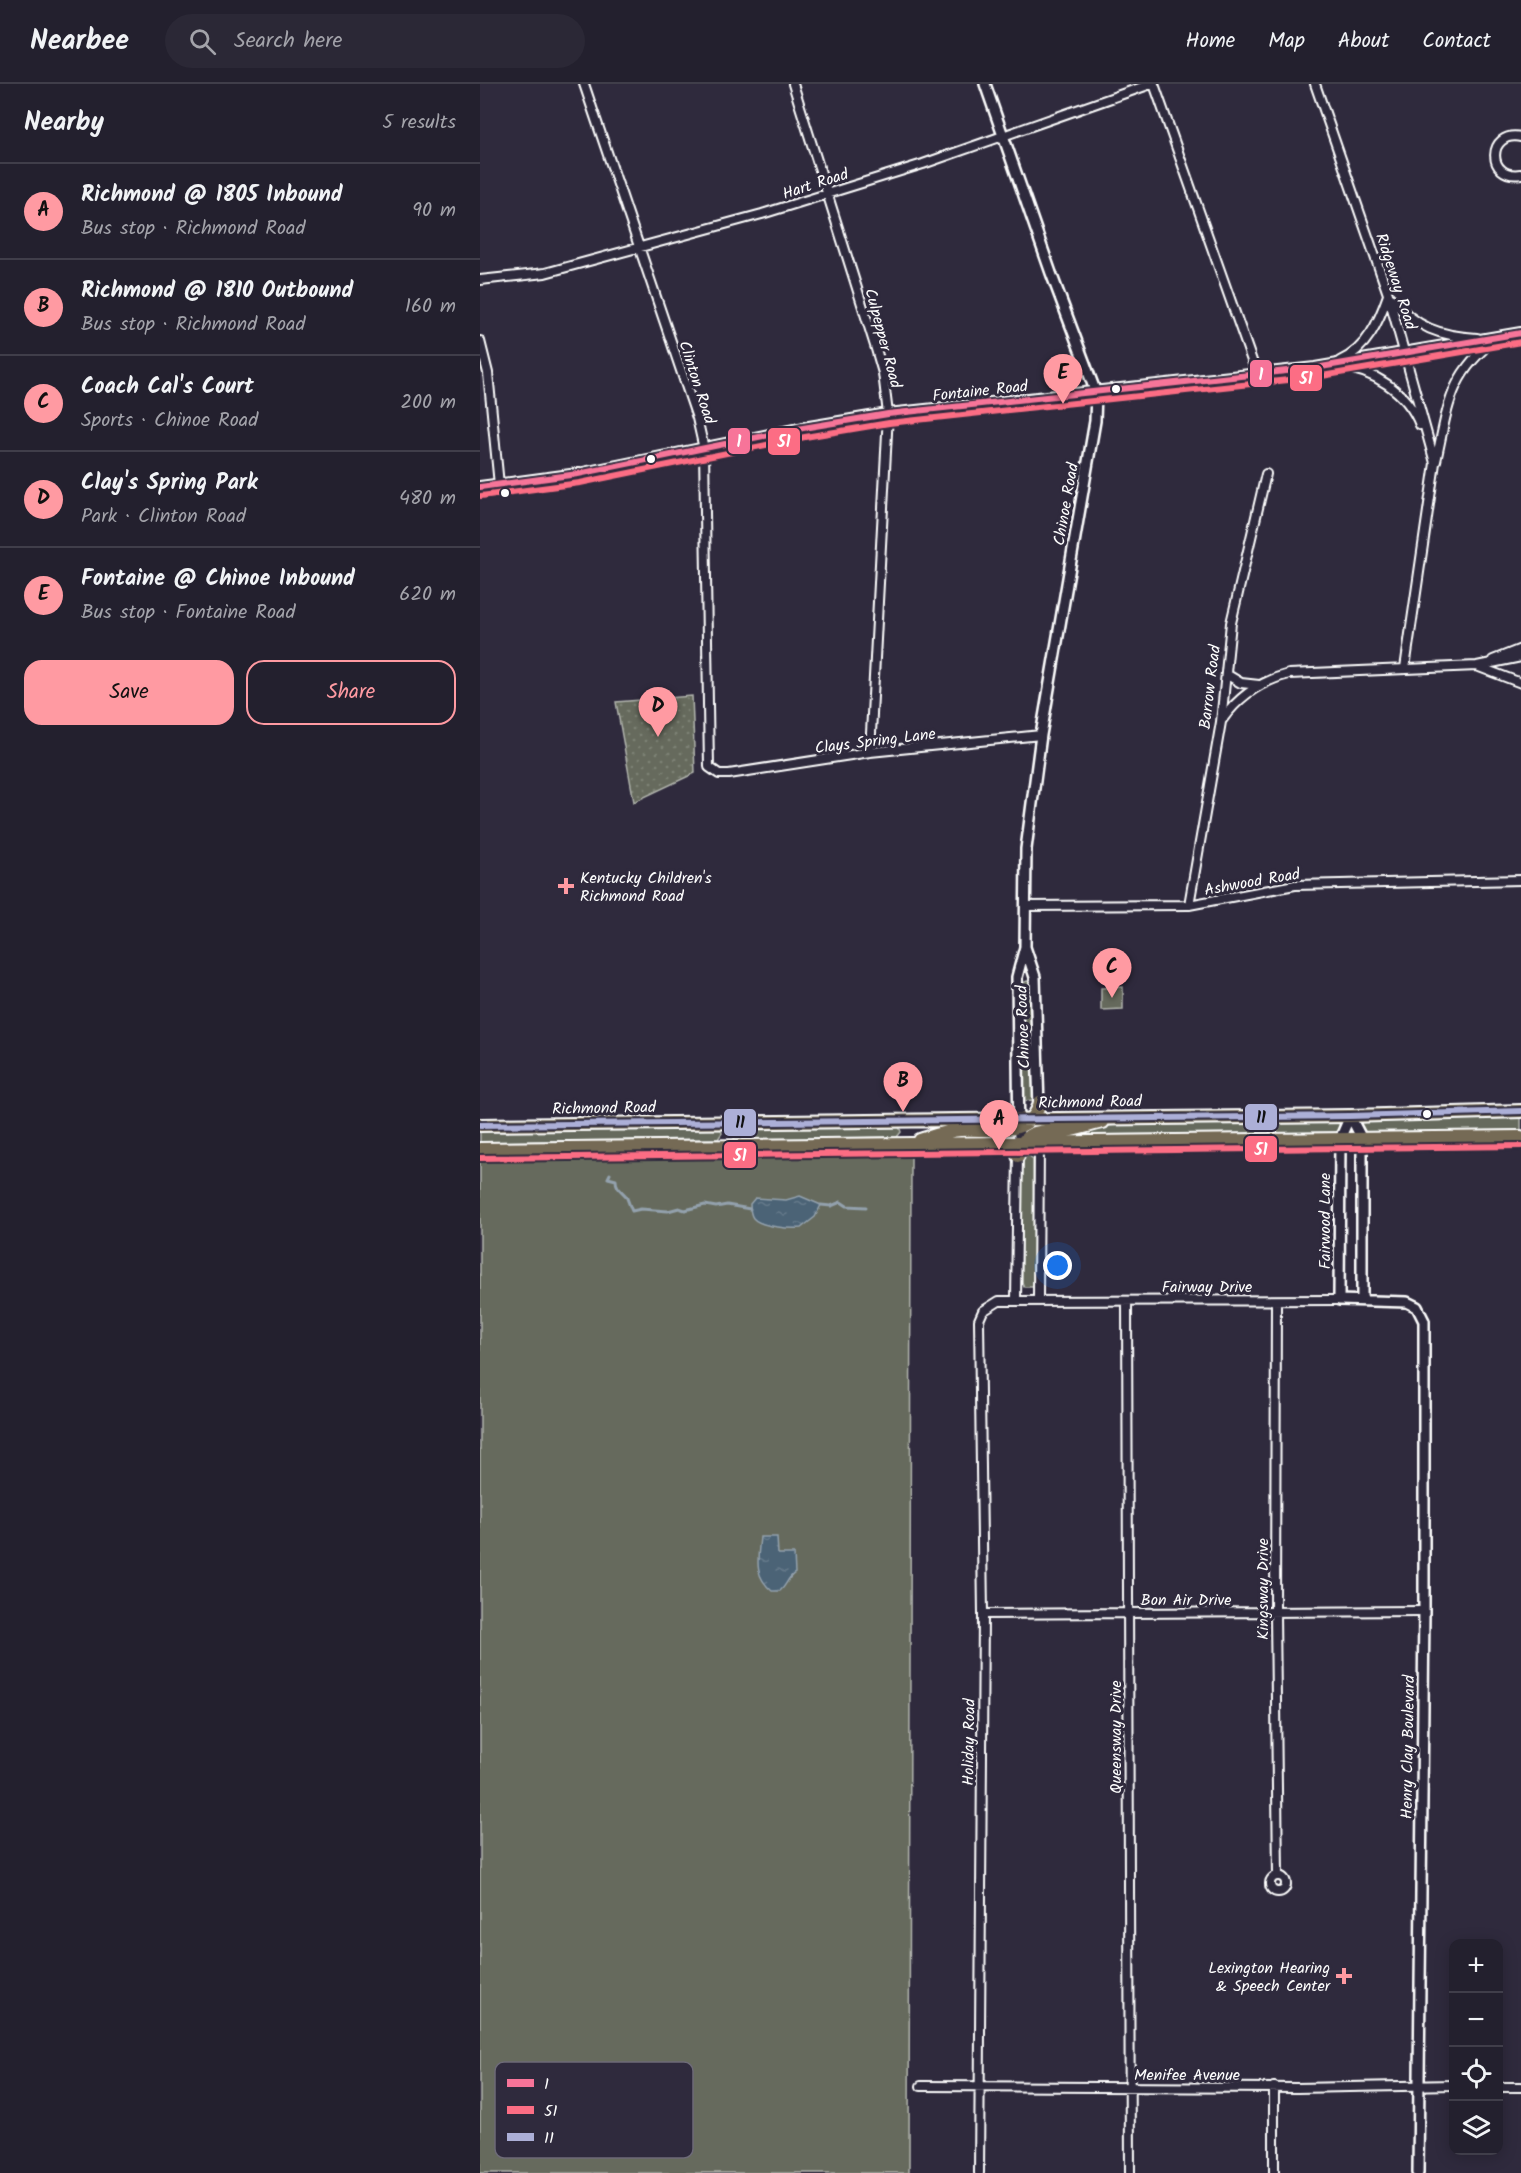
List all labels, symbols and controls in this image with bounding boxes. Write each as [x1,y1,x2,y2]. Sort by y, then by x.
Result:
search box [165,14,585,68]
text: Nearbee [30,19,129,64]
text: Search here [234,24,342,59]
icon: search [186,25,219,58]
text: Home [1186,25,1235,58]
text: Map [1268,25,1305,58]
text: About [1338,25,1389,58]
text: Contact [1422,25,1491,58]
text: Nearby [24,102,104,144]
text: 5 results [382,107,456,139]
street label: Hart Road [779,162,853,207]
text: Richmond @ 1805 Inbound [81,178,343,213]
text: A [37,195,50,227]
text: 90 m [412,195,456,227]
text: Bus stop · Richmond Road [81,213,305,245]
street label: Ridgeway Road [1368,230,1423,334]
text: Richmond @ 1810 Outbound [81,274,353,309]
street label: Culpepper Road [857,286,908,392]
text: B [37,291,50,323]
text: 160 m [405,291,456,323]
text: Bus stop · Richmond Road [81,309,305,341]
street label: Clinton Road [671,338,722,428]
pin: E [1044,354,1082,404]
line badge: 1 [1249,359,1273,388]
text: 1 [1259,363,1264,388]
line badge: 51 [1289,364,1323,392]
text: 51 [1299,367,1313,392]
text: Coach Cal's Court [81,370,254,405]
street label: Fontaine Road [931,374,1030,409]
unlabelled marker [1110,383,1122,395]
text: C [37,387,50,419]
text: 200 m [400,387,456,419]
text: Sports · Chinoe Road [81,405,258,437]
line badge: 1 [727,427,751,455]
line badge: 51 [767,427,801,456]
text: 1 [737,430,742,455]
text: 51 [777,430,791,455]
unlabelled marker [645,453,657,465]
street label: Chinoe Road [1047,460,1086,548]
text: Clay's Spring Park [81,466,258,501]
text: D [37,483,50,515]
text: 480 m [399,483,456,515]
unlabelled marker [499,487,511,499]
text: Park · Clinton Road [81,501,246,533]
text: Fontaine @ Chinoe Inbound [81,562,355,597]
text: E [38,579,49,611]
text: 620 m [399,579,456,611]
text: Bus stop · Fontaine Road [81,597,295,629]
street label: Barrow Road [1193,643,1228,731]
button: Save [24,660,234,725]
button: Share [246,660,456,725]
pin: D [638,688,678,737]
street label: Clays Spring Lane [813,722,937,761]
street label: Ashwood Road [1202,862,1303,903]
place label: Kentucky Children's Richmond Road [580,866,712,909]
marker: Kentucky Children's Richmond Road [557,877,575,895]
pin: C [1092,948,1132,998]
street label: Chinoe Road [1010,984,1037,1069]
pin: B [884,1062,922,1112]
street label: Richmond Road [1038,1089,1143,1116]
street label: Richmond Road [552,1095,657,1122]
pin: A [980,1100,1018,1150]
line badge: 11 [1244,1103,1278,1131]
text: 11 [1256,1106,1266,1131]
line badge: 11 [723,1108,757,1137]
unlabelled marker [1421,1108,1433,1120]
text: 11 [735,1111,745,1136]
line badge: 51 [1244,1135,1278,1163]
text: 51 [1254,1138,1268,1163]
line badge: 51 [723,1141,757,1169]
text: 51 [733,1144,747,1169]
street label: Fairwood Lane [1313,1173,1338,1269]
your location [1043,1251,1072,1280]
street label: Fairway Drive [1162,1275,1252,1300]
street label: Kingsway Drive [1251,1538,1276,1640]
street label: Bon Air Drive [1140,1588,1232,1613]
street label: Henry Clay Boulevard [1395,1674,1422,1819]
street label: Queensway Drive [1104,1680,1129,1794]
street label: Holiday Road [956,1697,983,1786]
map controls [1449,1939,1503,2155]
button: + [1449,1939,1503,1993]
place label: Lexington Hearing & Speech Center [1208,1956,1332,1999]
marker: Lexington Hearing & Speech Center [1335,1967,1353,1985]
button: − [1449,1993,1503,2047]
button: locate [1449,2047,1503,2101]
legend [495,2062,693,2158]
street label: Menifee Avenue [1134,2063,1240,2088]
text: 1 [544,2072,549,2097]
text: 51 [544,2099,558,2124]
button: layers [1449,2101,1503,2155]
text: 11 [544,2126,554,2151]

